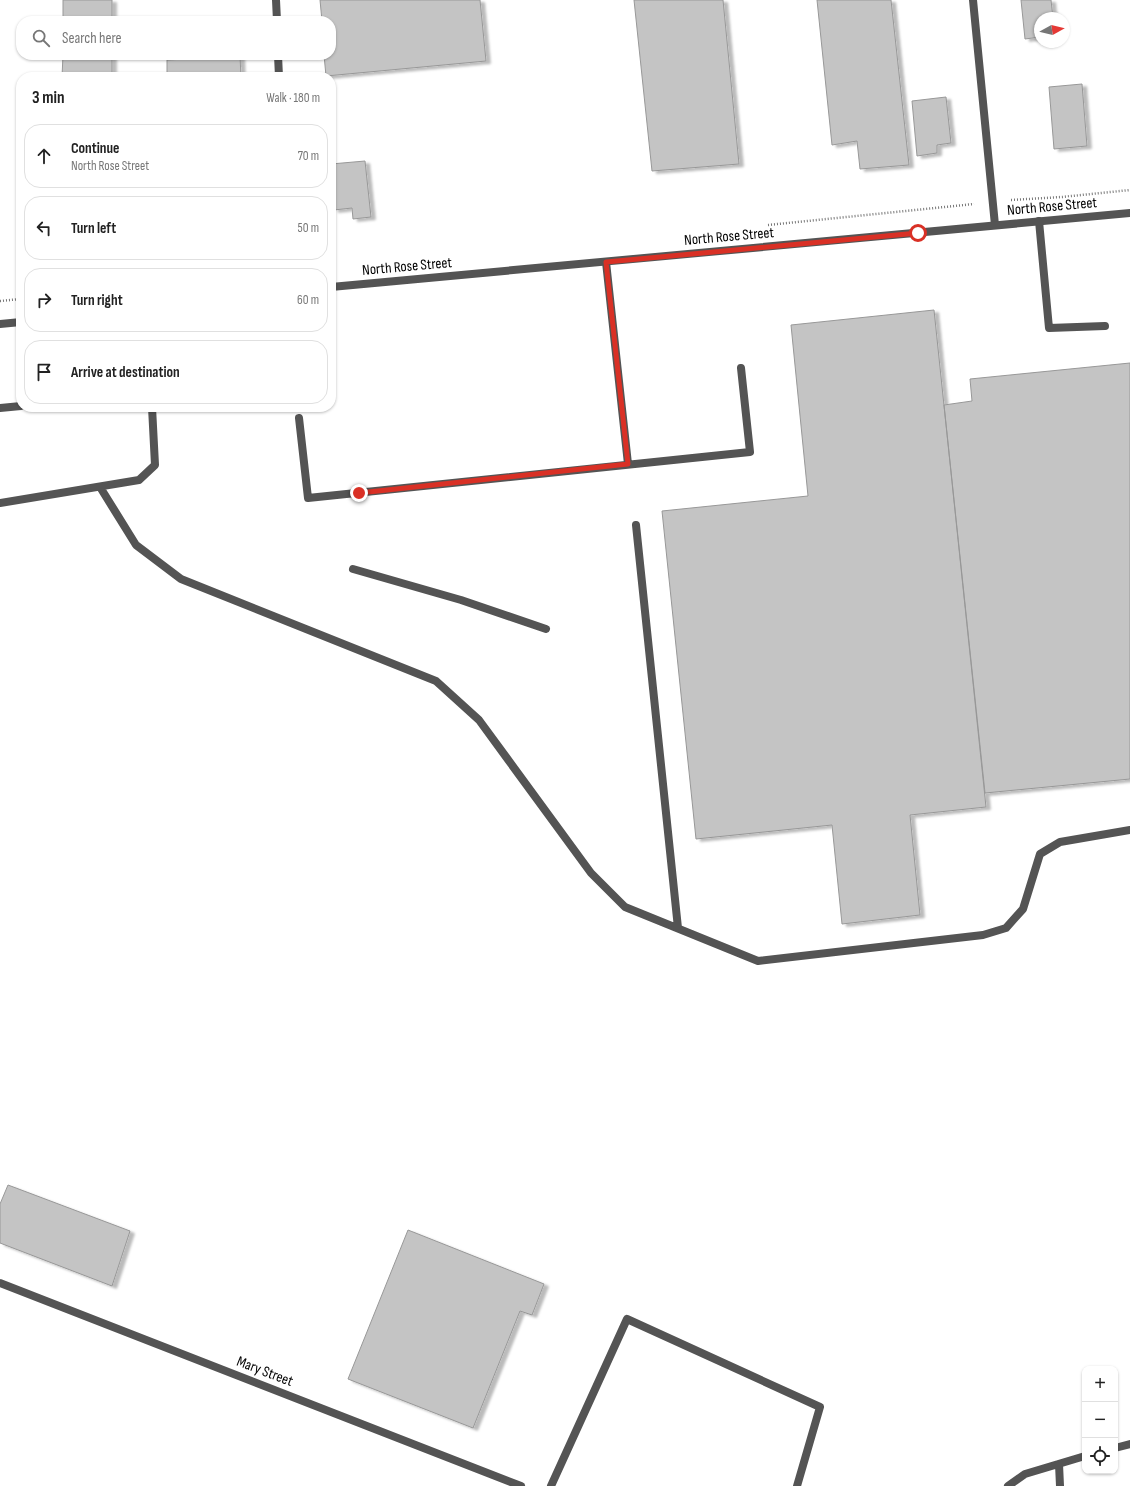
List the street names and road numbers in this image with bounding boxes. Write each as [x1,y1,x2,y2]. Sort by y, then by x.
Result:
street label: North Rose Street [1006,193,1098,220]
street label: North Rose Street [683,223,775,250]
street label: North Rose Street [361,253,453,280]
street label: Mary Street [234,1352,296,1391]

